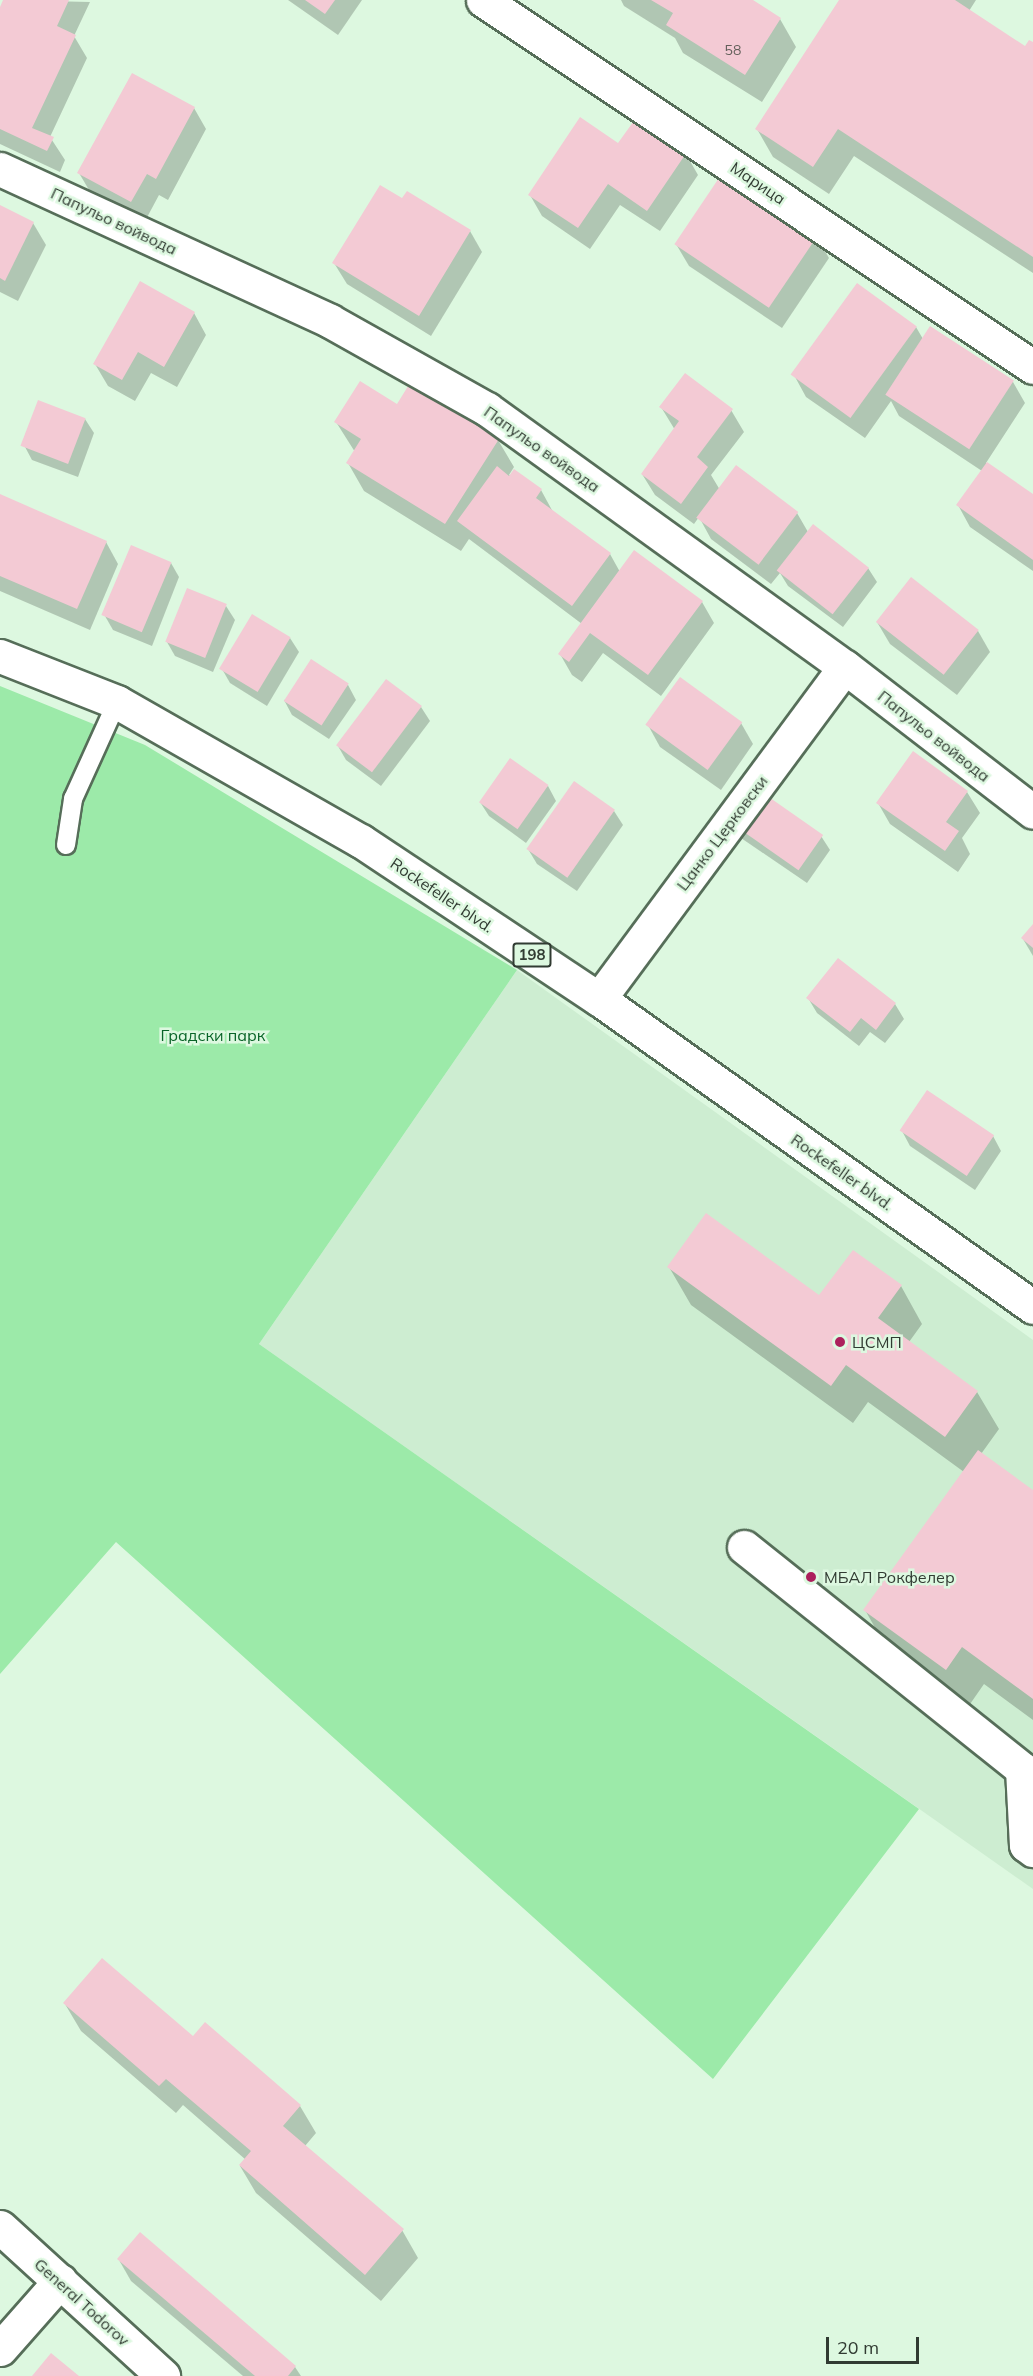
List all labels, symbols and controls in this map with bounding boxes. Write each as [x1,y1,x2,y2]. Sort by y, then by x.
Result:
house number: 58 [725,42,741,58]
street label: Марица [727,158,789,208]
street label: Папульо войвода [48,183,180,259]
street label: Папульо войвода [480,402,604,496]
street label: Папульо войвода [874,686,994,786]
street label: Цанко Церковски [673,772,771,894]
street label: Rockefeller blvd. [387,854,497,936]
road number: 198 [512,943,552,967]
park label: Градски парк [161,1025,265,1045]
street label: Rockefeller blvd. [787,1130,897,1214]
place label: ЦСМП [852,1332,902,1352]
marker: ЦСМП [833,1335,847,1349]
place label: МБАЛ Рокфелер [824,1567,955,1587]
marker: МБАЛ Рокфелер [802,1568,820,1586]
street label: General Todorov [30,2254,134,2350]
scale bar [829,2325,922,2363]
text: 20 m [837,2336,879,2359]

